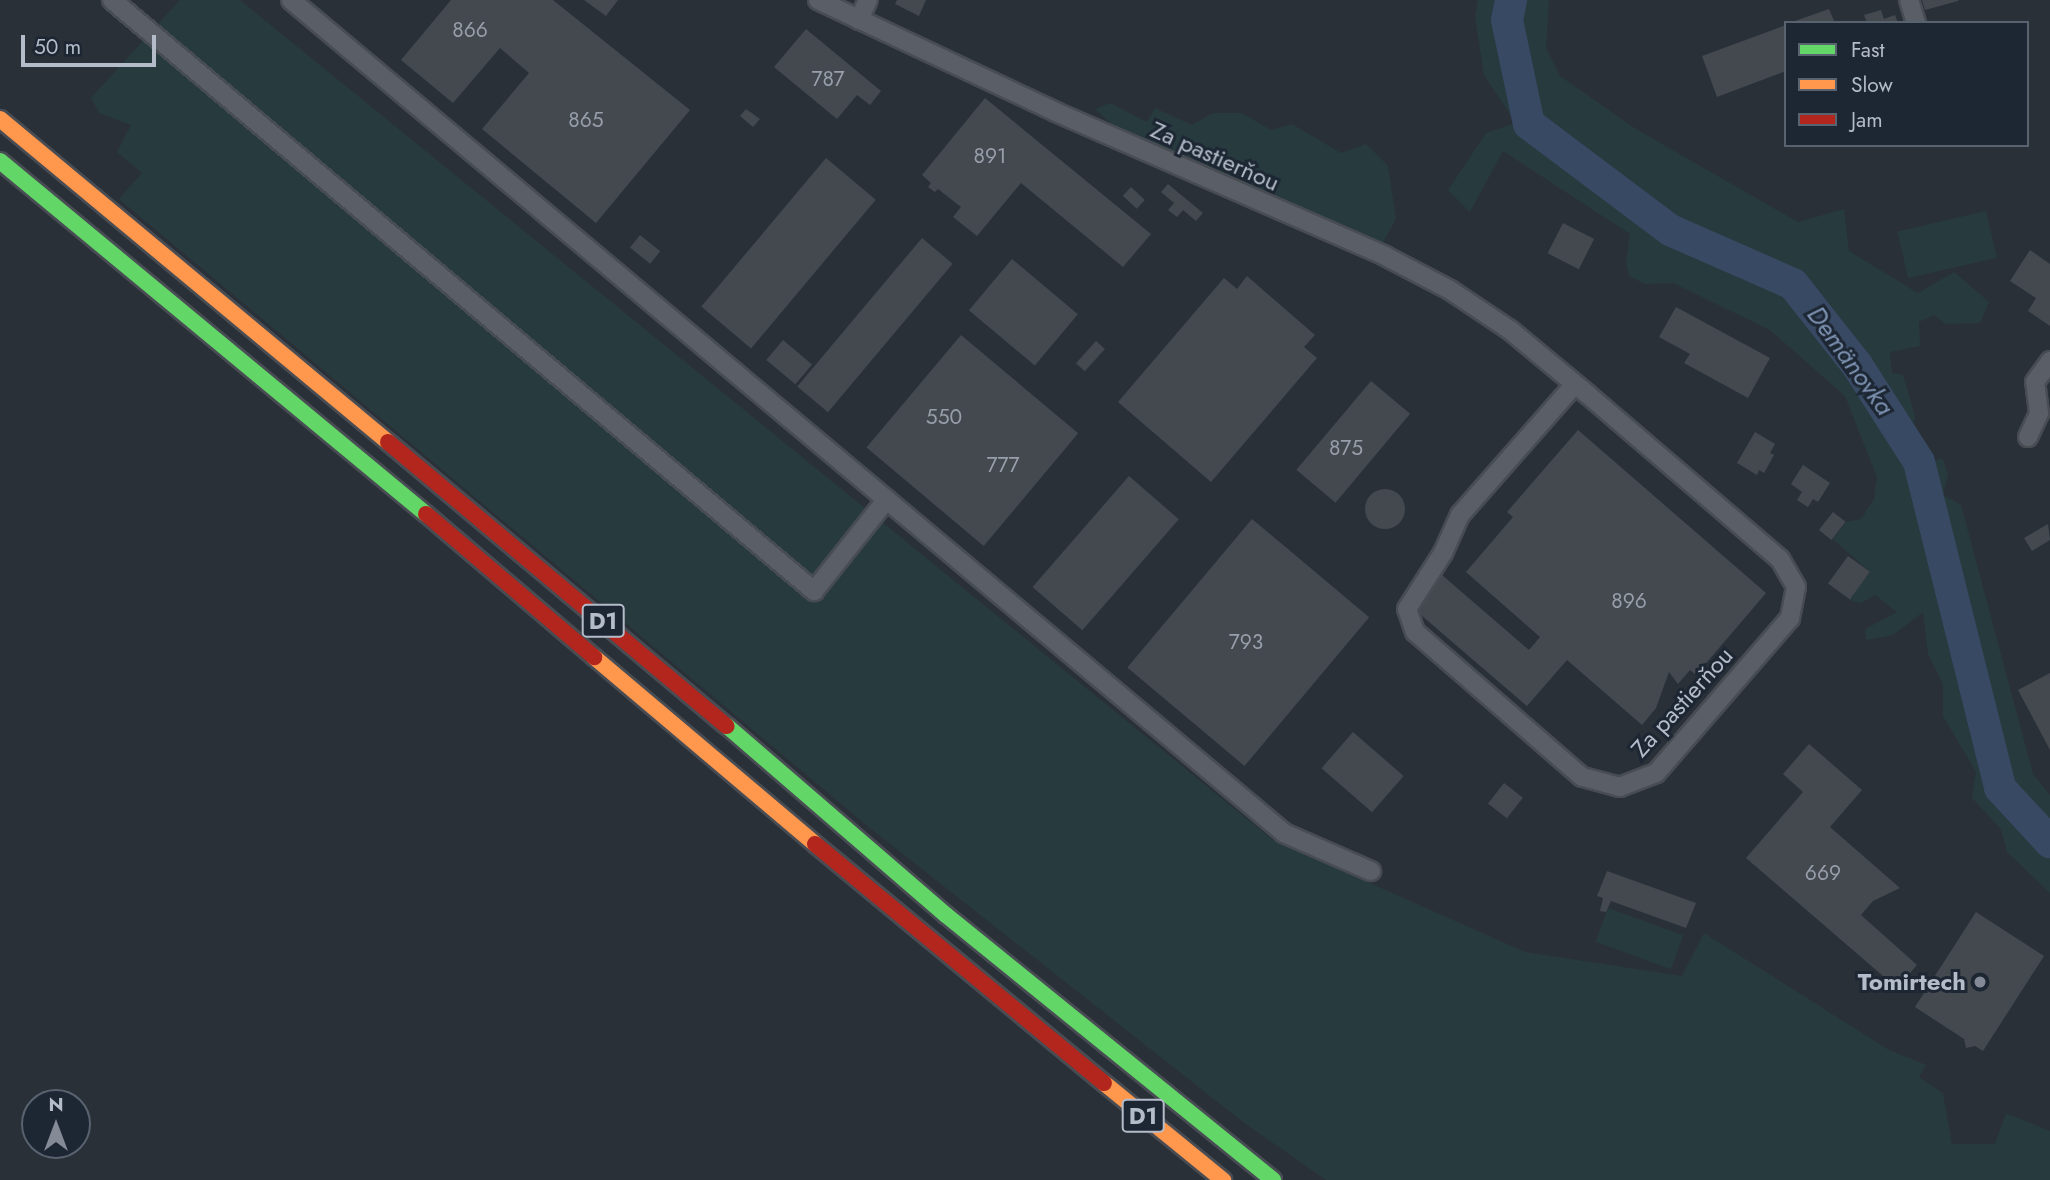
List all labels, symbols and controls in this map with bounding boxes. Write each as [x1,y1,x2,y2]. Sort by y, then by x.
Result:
house number: 866 [452,17,488,43]
scale bar [24,21,159,65]
legend [1784,21,2029,147]
text: 50 m [34,32,81,62]
text: Fast [1851,35,1884,65]
house number: 787 [811,66,845,92]
text: Slow [1851,70,1893,100]
text: Jam [1851,105,1883,135]
house number: 865 [568,107,604,133]
street label: Za pastierňou [1146,115,1284,197]
house number: 891 [973,143,1007,169]
water label: Demänovka [1800,300,1900,422]
house number: 550 [926,404,962,430]
house number: 875 [1329,435,1363,461]
house number: 777 [986,452,1020,478]
house number: 896 [1611,588,1647,614]
road number: D1 [580,601,626,640]
house number: 793 [1229,629,1263,655]
street label: Za pastierňou [1625,641,1739,763]
house number: 669 [1805,860,1841,886]
place label: Tomirtech [1858,968,1966,996]
marker: Tomirtech [1972,974,1988,990]
north arrow [21,1089,91,1159]
text: N [48,1091,64,1118]
road number: D1 [1120,1096,1166,1135]

